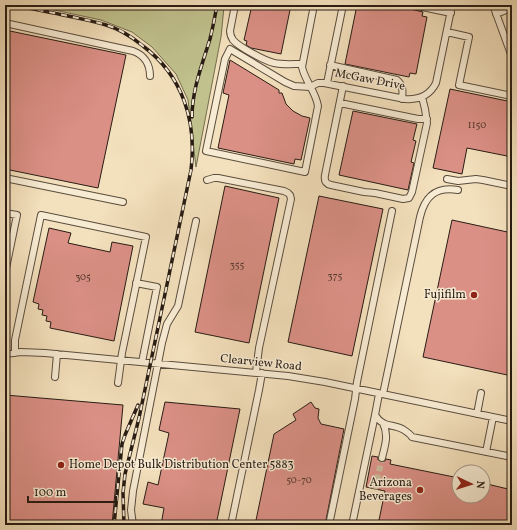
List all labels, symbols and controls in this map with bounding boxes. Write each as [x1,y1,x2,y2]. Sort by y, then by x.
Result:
street label: McGaw Drive [333,65,407,95]
house number: 1150 [468,118,486,132]
house number: 355 [230,258,245,272]
house number: 375 [328,269,343,283]
house number: 305 [75,270,91,284]
place label: Fujifilm [424,287,466,303]
marker: Fujifilm [469,290,479,300]
street label: Clearview Road [219,351,303,375]
place label: Home Depot Bulk Distribution Center 5883 [69,457,294,473]
marker: Home Depot Bulk Distribution Center 5883 [56,460,66,470]
north arrow [451,464,491,504]
house number: 50-70 [286,473,312,487]
place label: Arizona Beverages [359,475,412,505]
scale bar [28,478,116,504]
text: N [472,480,487,489]
text: 100 m [34,485,67,501]
marker: Arizona Beverages [415,485,425,495]

